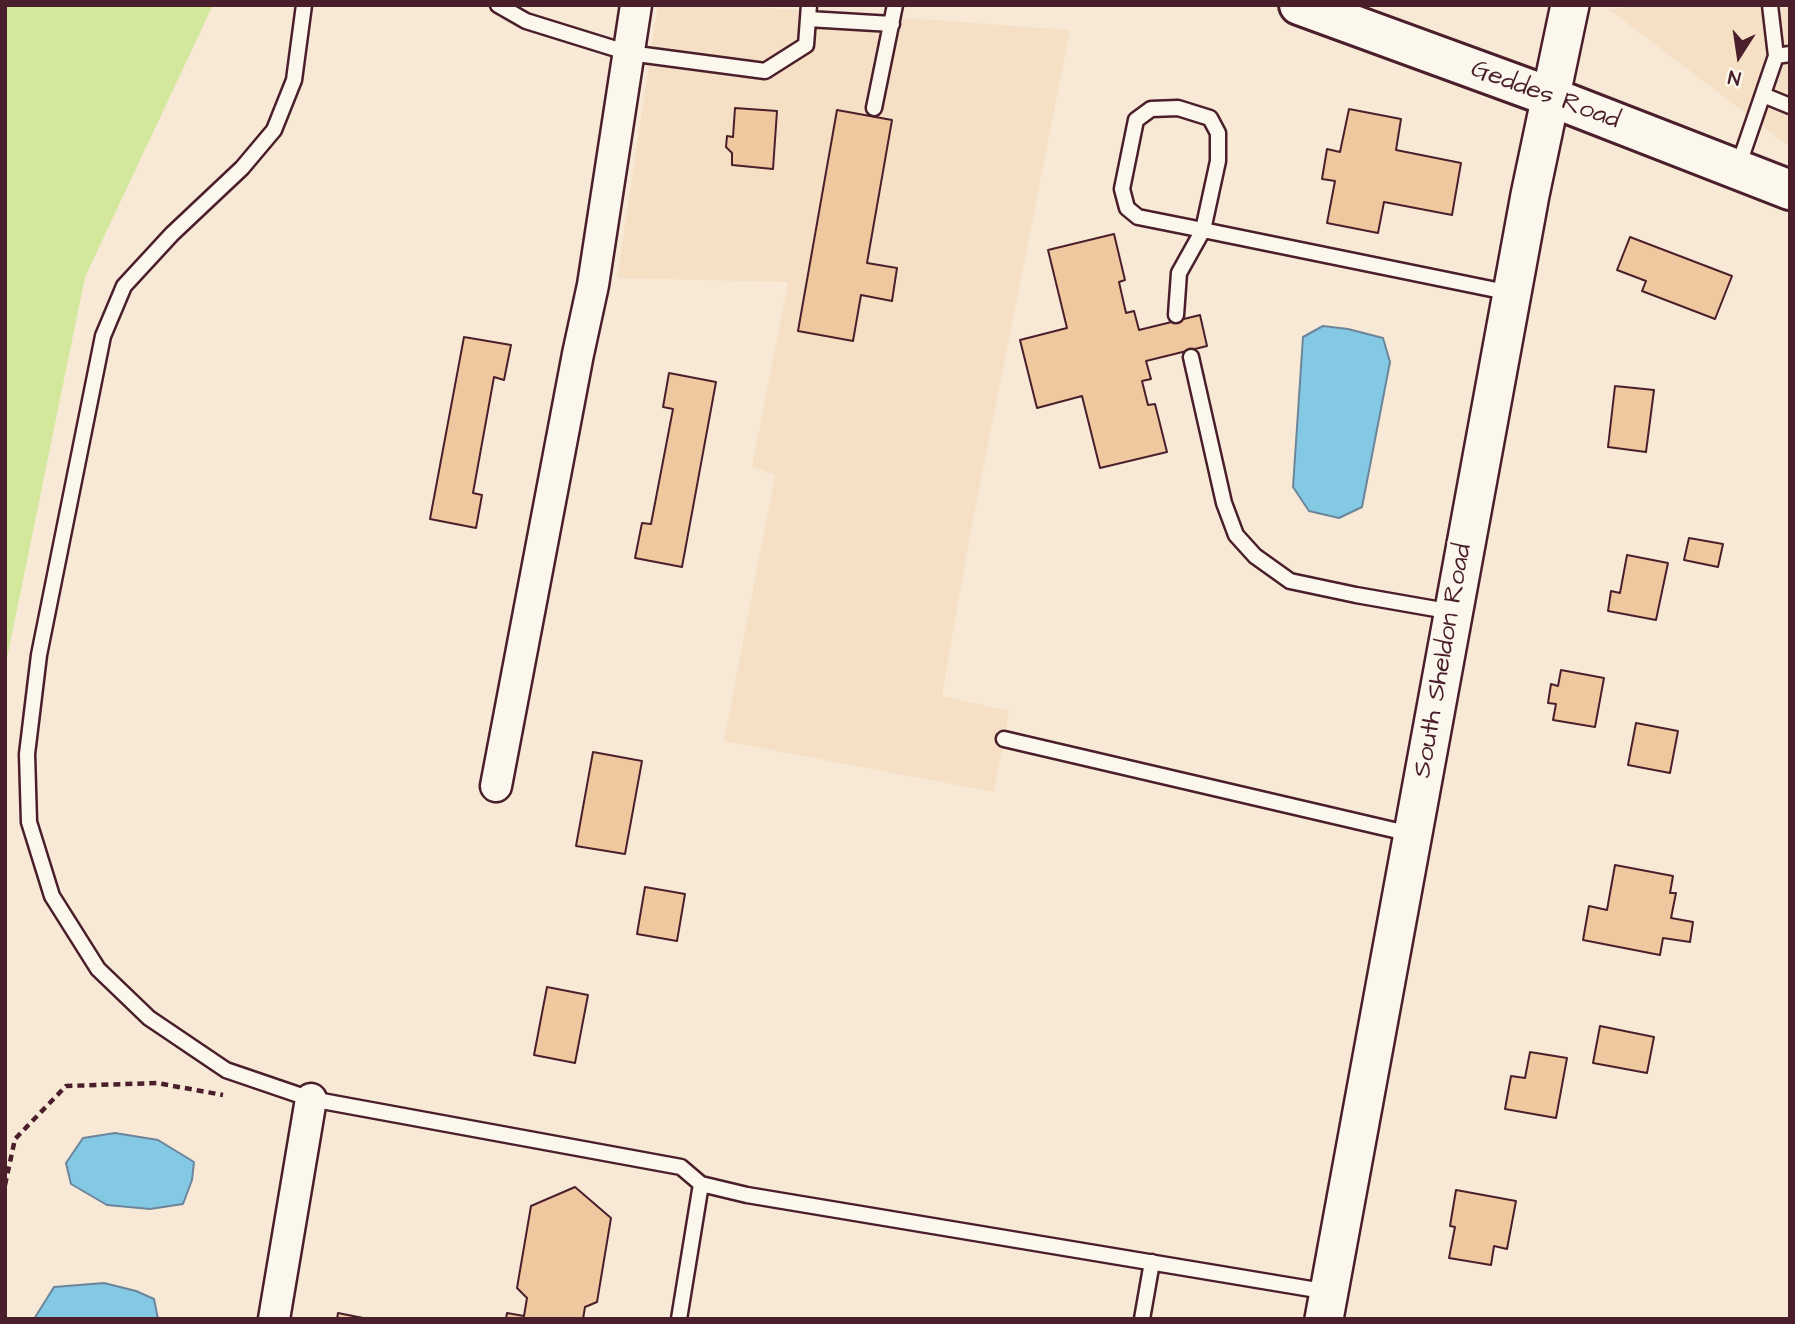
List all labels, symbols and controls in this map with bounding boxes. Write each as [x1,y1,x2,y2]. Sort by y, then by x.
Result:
north arrow [1704,21,1774,91]
street label: Geddes Road [1466,55,1624,137]
text: N [1726,63,1743,91]
street label: South Sheldon Road [1408,542,1480,780]

